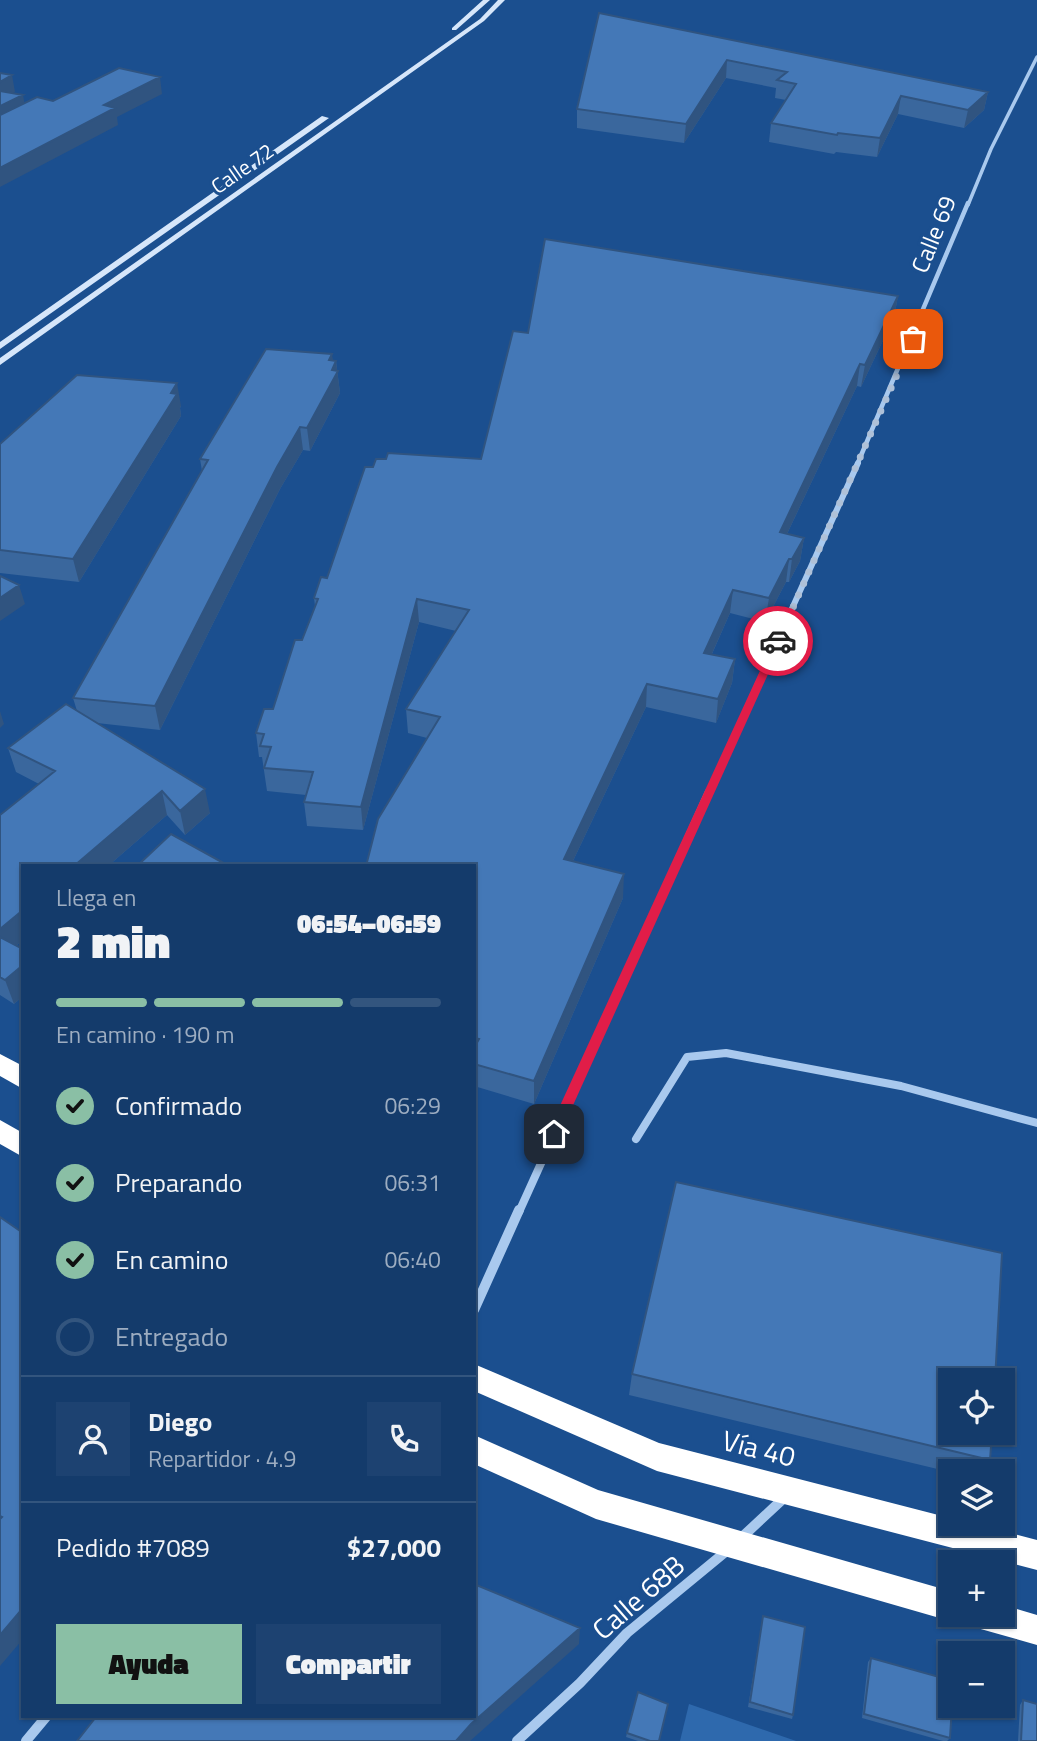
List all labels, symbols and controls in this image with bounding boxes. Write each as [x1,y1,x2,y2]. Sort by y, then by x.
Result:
street label: Calle 72 [204,135,280,201]
street label: Calle 69 [901,190,965,278]
pin [883,309,943,369]
icon: bag [894,320,932,358]
courier [743,606,813,676]
icon: car [759,622,797,660]
text: Llega en [56,880,136,915]
text: 06:54–06:59 [297,904,441,943]
text: 2 min [56,906,170,976]
text: En camino · 190 m [56,1017,234,1052]
text: Confirmado [115,1086,242,1125]
icon: check [56,1087,94,1125]
text: 06:29 [384,1088,441,1123]
pin [524,1104,584,1164]
icon: home [535,1115,573,1153]
text: Preparando [115,1163,242,1202]
icon: check [56,1164,94,1202]
text: 06:31 [384,1165,441,1200]
text: En camino [115,1240,229,1279]
icon: check [56,1241,94,1279]
text: 06:40 [384,1242,441,1277]
text: Entregado [115,1317,228,1356]
map controls [938,1368,1015,1718]
button: locate [938,1368,1015,1445]
button: person [56,1402,130,1476]
text: Diego [148,1402,212,1441]
button: phone [367,1402,441,1476]
street label: Vía 40 [718,1418,800,1478]
text: Repartidor · 4.9 [148,1441,296,1476]
button: layers [938,1459,1015,1536]
text: Pedido #7089 [56,1528,210,1567]
text: $27,000 [347,1528,441,1567]
street label: Calle 68B [582,1544,694,1650]
button: + [938,1550,1015,1627]
button: Ayuda [56,1624,242,1704]
button: Compartir [256,1624,441,1704]
button: − [938,1641,1015,1718]

